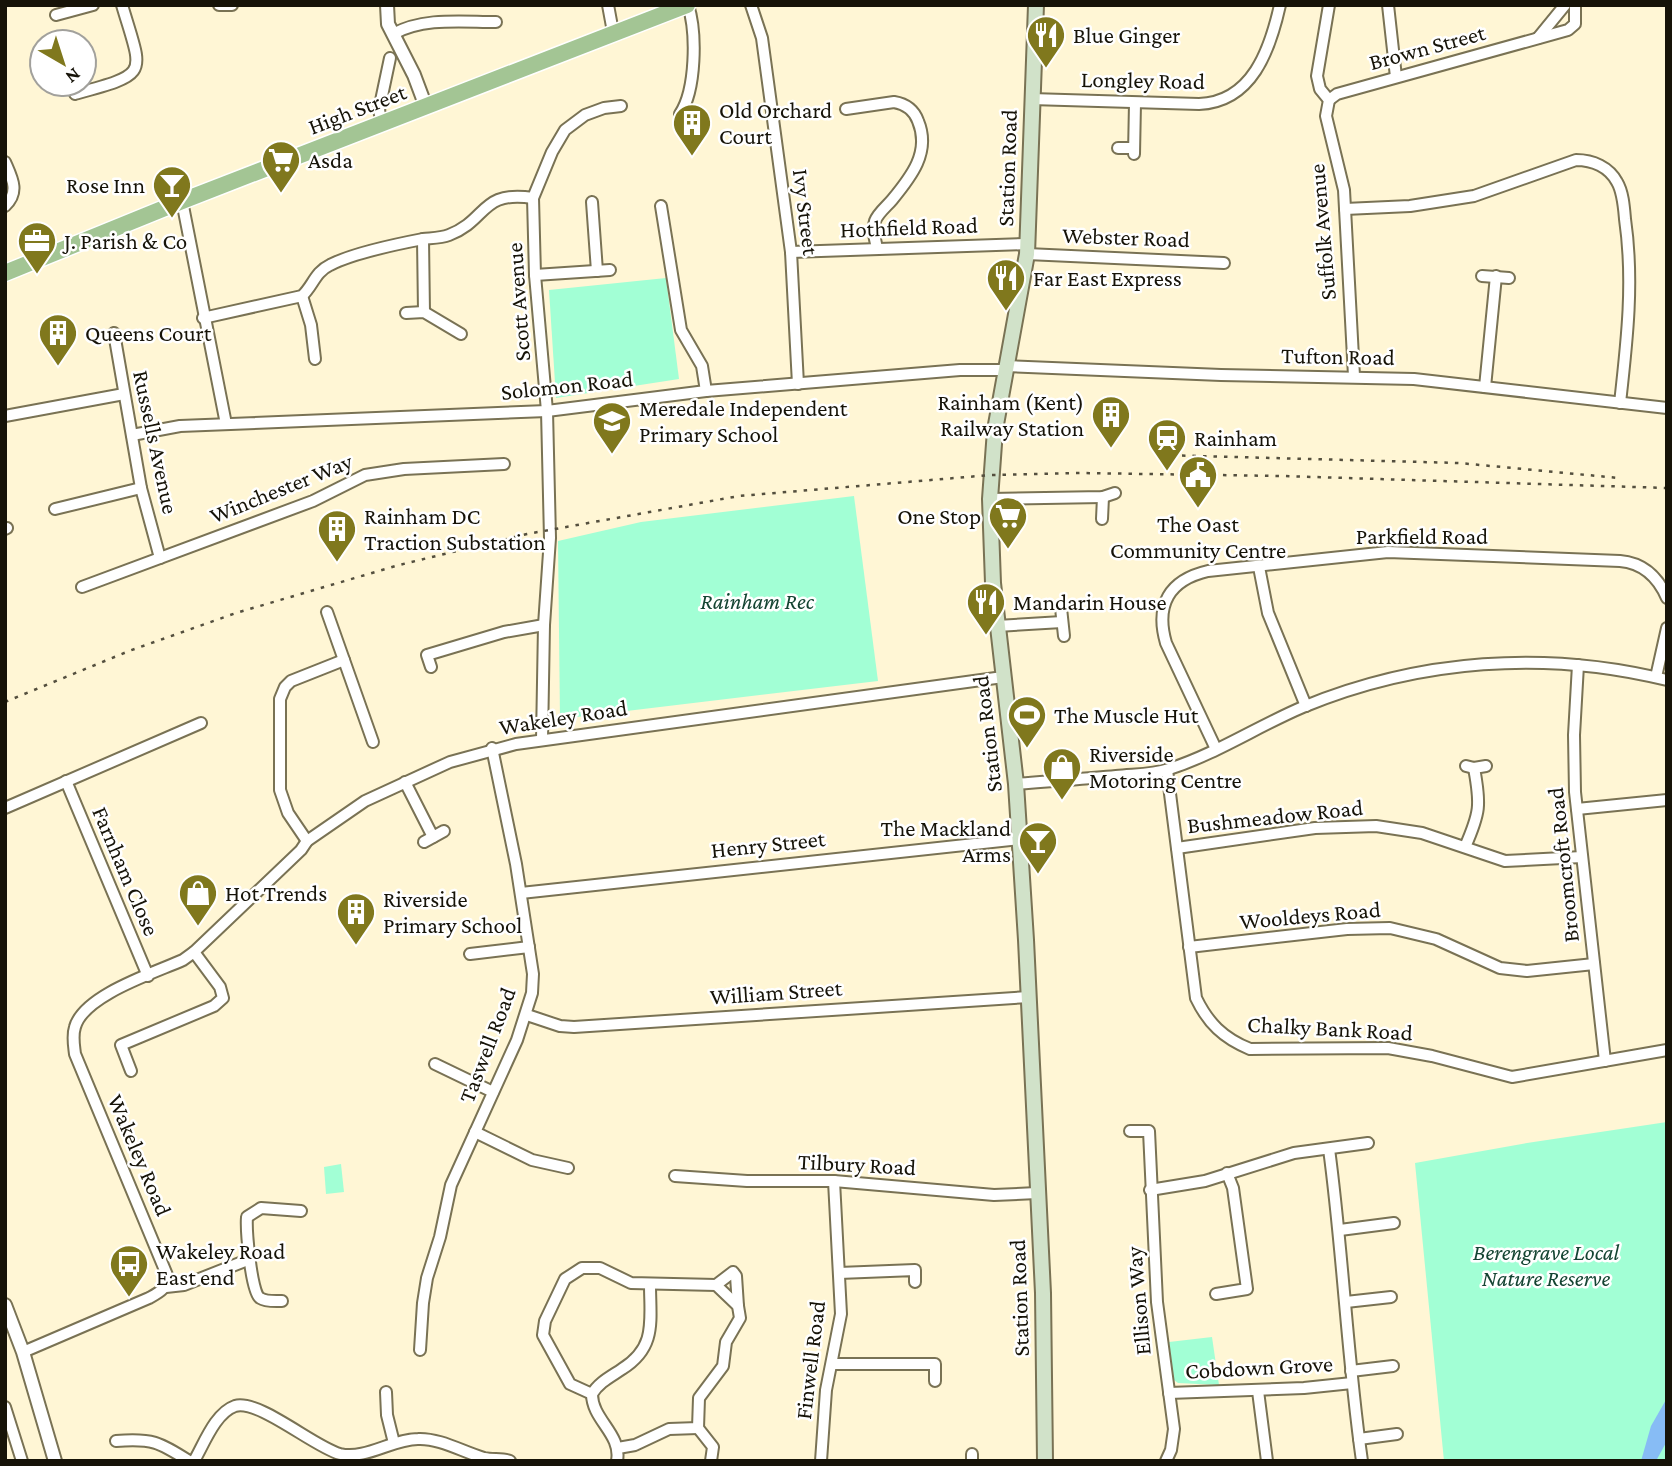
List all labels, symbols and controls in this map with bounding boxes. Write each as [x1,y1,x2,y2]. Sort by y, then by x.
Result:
restaurant icon: Blue Ginger [1025,14,1067,69]
street label: Brown Street [1366,19,1488,75]
place label: Blue Ginger [1073,22,1180,48]
north arrow [28,28,98,98]
text: N [62,64,85,88]
street label: Longley Road [1081,66,1205,94]
street label: High Street [304,78,410,140]
place label: Old Orchard Court [719,97,832,149]
building icon: Old Orchard Court [671,102,713,157]
street label: Station Road [992,109,1022,227]
supermarket icon: Asda [260,139,302,194]
place label: Asda [308,147,353,173]
street label: Suffolk Avenue [1303,163,1341,301]
bar icon: Rose Inn [151,164,193,219]
street label: Ivy Street [788,167,824,257]
place label: Rose Inn [66,172,145,198]
street label: Hothfield Road [840,212,978,242]
office icon: J. Parish & Co [16,220,58,275]
street label: Webster Road [1062,222,1190,252]
place label: J. Parish & Co [62,228,187,254]
street label: Scott Avenue [501,242,535,362]
restaurant icon: Far East Express [985,257,1027,312]
place label: Far East Express [1033,265,1182,291]
building icon: Queens Court [37,312,79,367]
place label: Queens Court [85,320,212,346]
street label: Tufton Road [1281,342,1395,370]
street label: Solomon Road [500,365,634,405]
street label: Russells Avenue [128,368,184,516]
place label: Rainham (Kent) Railway Station [937,389,1084,441]
building icon: Rainham (Kent) Railway Station [1090,394,1132,449]
place label: Meredale Independent Primary School [639,395,848,447]
school or university icon: Meredale Independent Primary School [591,400,633,455]
station icon: Rainham [1146,417,1188,472]
place label: Rainham [1194,425,1277,451]
street label: Winchester Way [206,447,356,528]
public building icon: The Oast Community Centre [1177,454,1219,509]
supermarket icon: One Stop [987,495,1029,550]
place label: Rainham DC Traction Substation [364,503,545,555]
place label: One Stop [897,503,981,529]
building icon: Rainham DC Traction Substation [316,508,358,563]
place label: The Oast Community Centre [1110,511,1286,563]
street label: Parkfield Road [1356,523,1488,549]
restaurant icon: Mandarin House [965,581,1007,636]
park label: Rainham Rec [700,588,815,614]
place label: Mandarin House [1013,589,1167,615]
street label: Station Road [967,674,1007,794]
street label: Wakeley Road [497,694,629,740]
sports icon: The Muscle Hut [1006,694,1048,749]
place label: The Muscle Hut [1054,702,1199,728]
place label: Riverside Motoring Centre [1089,741,1242,793]
shop icon: Riverside Motoring Centre [1041,746,1083,801]
street label: Broomcroft Road [1542,786,1584,944]
street label: Bushmeadow Road [1186,794,1364,838]
street label: Farnham Close [87,802,165,940]
place label: The Mackland Arms [880,815,1011,867]
bar icon: The Mackland Arms [1017,820,1059,875]
street label: Henry Street [710,825,827,863]
shop icon: Hot Trends [177,872,219,927]
place label: Hot Trends [225,880,327,906]
place label: Riverside Primary School [383,886,522,938]
building icon: Riverside Primary School [335,891,377,946]
street label: Wooldeys Road [1238,896,1382,934]
street label: William Street [709,974,843,1010]
street label: Taswell Road [453,984,521,1106]
street label: Chalky Bank Road [1247,1011,1413,1045]
street label: Wakeley Road [103,1090,177,1220]
street label: Tilbury Road [797,1148,917,1180]
place label: Wakeley Road East end [156,1238,285,1290]
street label: Station Road [1004,1239,1034,1357]
park label: Berengrave Local Nature Reserve [1473,1239,1620,1291]
bus stop icon: Wakeley Road East end [108,1243,150,1298]
street label: Ellison Way [1120,1245,1156,1356]
street label: Finwell Road [790,1299,830,1421]
street label: Cobdown Grove [1184,1350,1334,1384]

